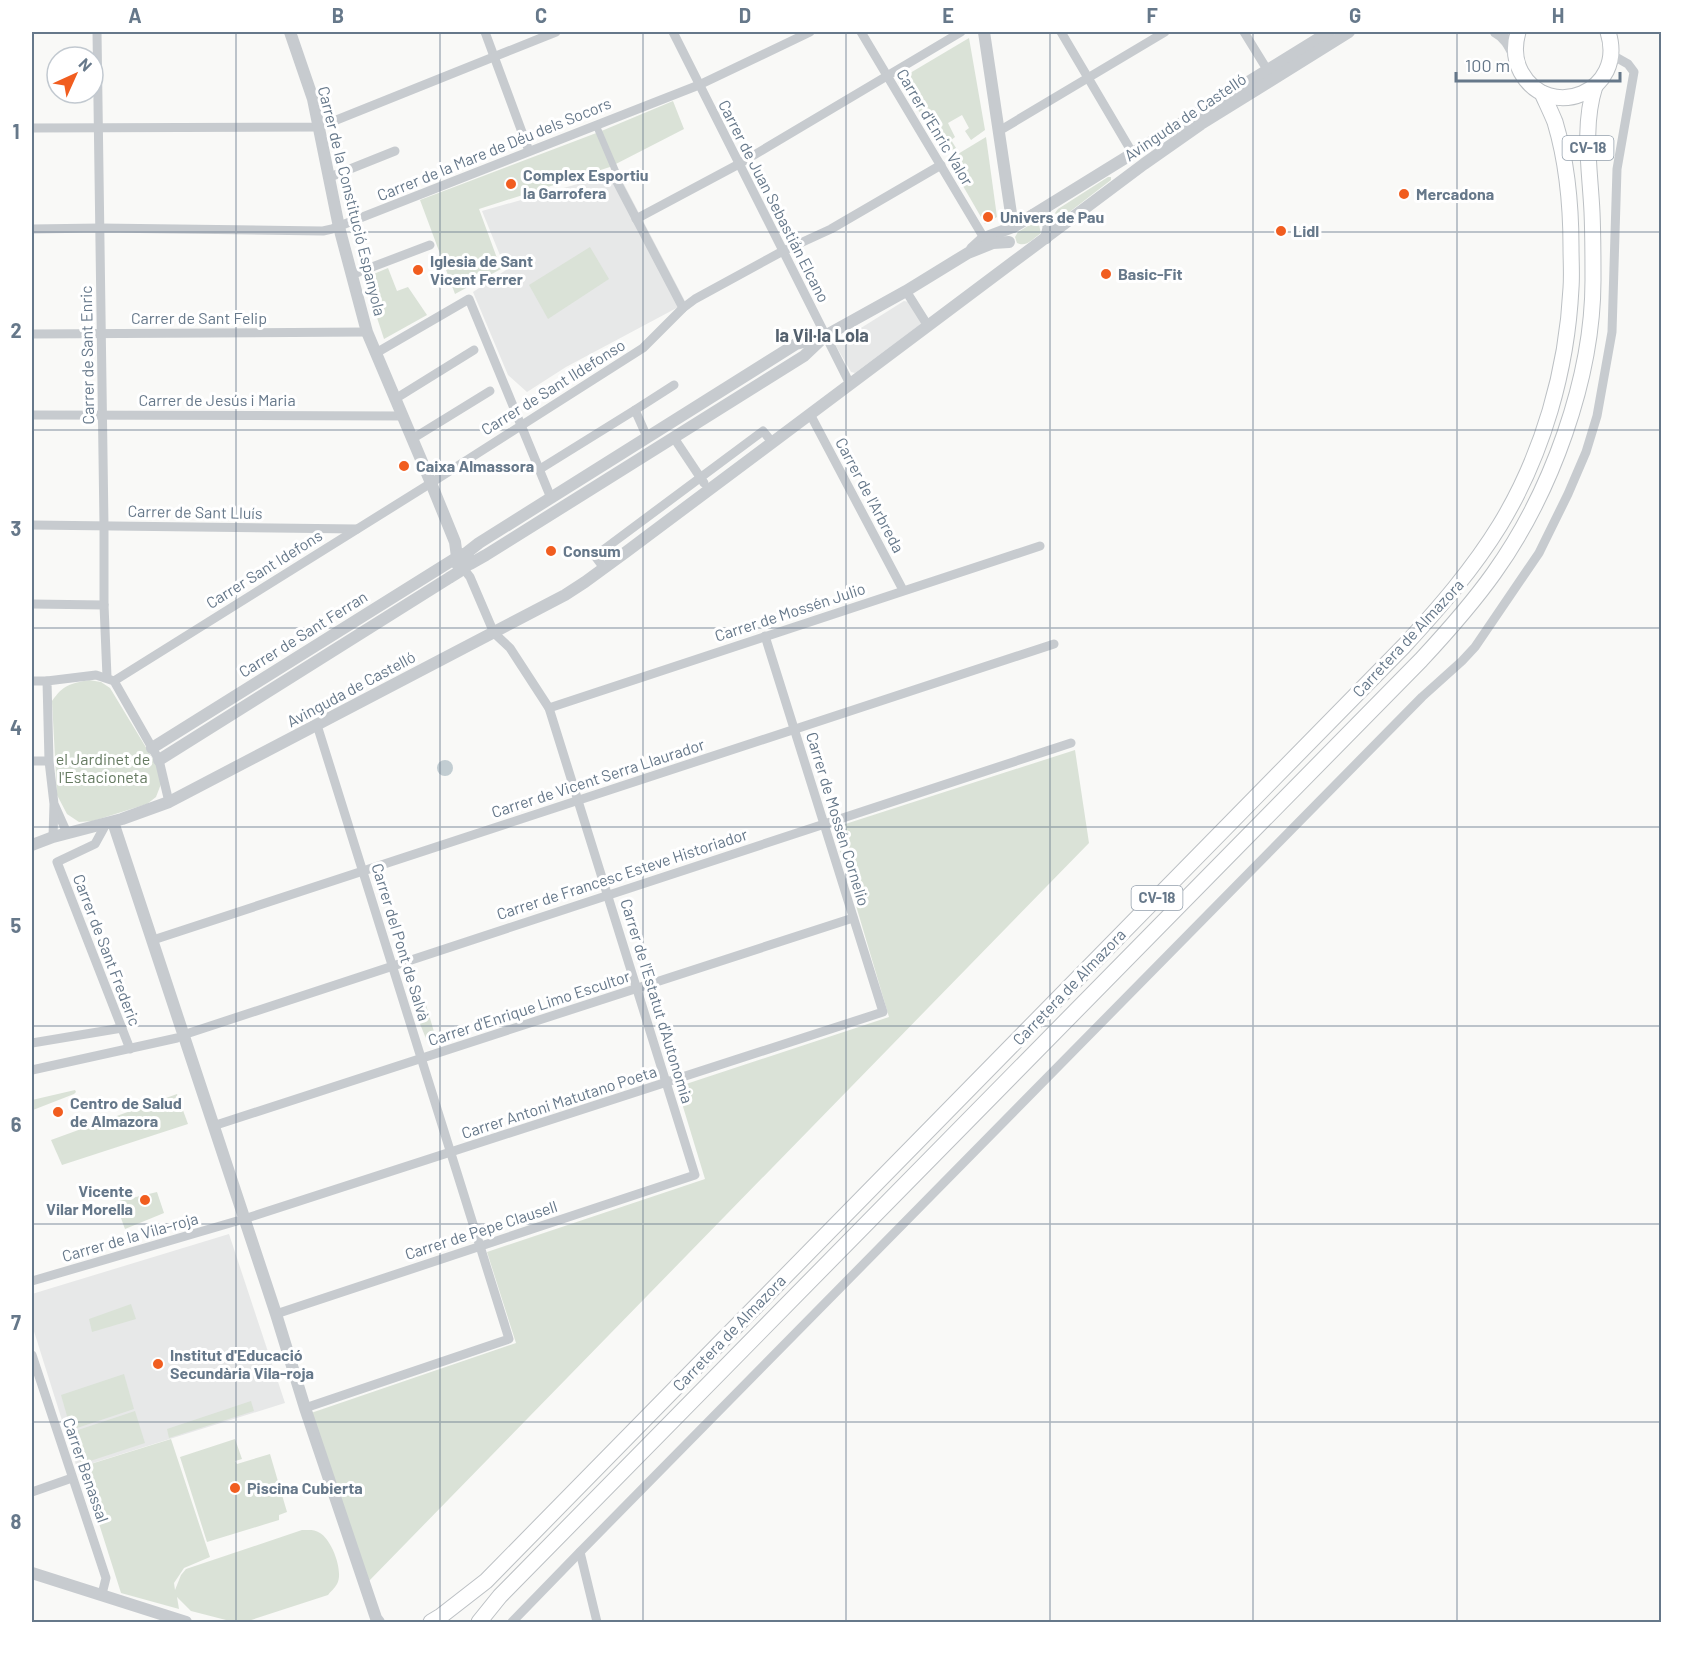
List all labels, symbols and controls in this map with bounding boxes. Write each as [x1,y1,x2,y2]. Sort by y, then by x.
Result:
text: A [128,3,142,27]
text: B [332,3,344,27]
text: C [535,3,547,27]
text: D [739,3,751,27]
text: E [942,3,954,27]
text: F [1146,3,1158,27]
text: G [1349,3,1361,27]
text: H [1552,3,1564,27]
north arrow [45,45,105,105]
scale bar [1456,45,1620,83]
text: N [75,54,96,75]
text: 100 m [1465,54,1510,76]
street label: Carrer d'Enric Valor [893,65,978,189]
street label: Avinguda de Castelló [1120,69,1249,164]
street label: Carrer de la Constitució Espanyola [315,84,390,318]
street label: Carrer de la Mare de Déu dels Socors [374,93,614,204]
street label: Carrer de Juan Sebastián Elcano [715,96,834,305]
text: 1 [12,119,20,143]
road number: CV-18 [1562,136,1614,160]
place label: Complex Esportiu la Garrofera [523,165,649,202]
marker: Complex Esportiu la Garrofera [504,177,518,191]
place label: Mercadona [1416,184,1494,203]
marker: Mercadona [1397,187,1411,201]
place label: Univers de Pau [1000,207,1104,226]
marker: Univers de Pau [981,210,995,224]
place label: Lidl [1293,221,1319,240]
marker: Lidl [1274,224,1288,238]
place label: Iglesia de Sant Vicent Ferrer [430,251,533,288]
marker: Iglesia de Sant Vicent Ferrer [411,263,425,277]
place label: Basic-Fit [1118,264,1183,283]
marker: Basic-Fit [1099,267,1113,281]
street label: Carrer de Sant Enric [76,285,97,425]
street label: Carrer de Sant Felip [131,308,267,327]
text: 2 [10,318,22,342]
district label: la Vil·la Lola [775,324,869,346]
street label: Carrer de Sant Ildefonso [477,334,628,439]
street label: Carrer de Jesús i Maria [138,390,296,409]
street label: Carrer de l'Arbreda [832,434,909,556]
place label: Caixa Almassora [416,456,534,475]
marker: Caixa Almassora [397,459,411,473]
street label: Carrer de Sant Lluís [127,501,263,522]
text: 3 [11,516,21,540]
street label: Carrer Sant Idefons [202,525,325,612]
place label: Consum [563,541,621,560]
marker: Consum [544,544,558,558]
street label: Carretera de Almazora [1348,575,1467,700]
street label: Carrer de Mossén Julio [712,578,868,645]
street label: Carrer de Sant Ferran [235,586,370,681]
street label: Avinguda de Castelló [283,647,418,730]
text: 4 [10,715,22,739]
street label: Carrer de Mossén Cornelio [803,730,874,908]
street label: Carrer de Vicent Serra Llaurador [489,734,707,821]
park label: el Jardinet de l'Estacioneta [56,749,150,786]
street label: Carrer de Francesc Esteve Historiador [494,824,750,923]
street label: Carrer del Pont de Salvà [368,861,435,1023]
street label: Carrer de Sant Frederic [70,871,145,1028]
road number: CV-18 [1132,886,1182,910]
street label: Carrer de l'Estatut d'Autonomia [617,896,698,1106]
text: 5 [11,913,22,937]
street label: Carretera de Almazora [1008,925,1129,1049]
street label: Carrer d'Enrique Limo Escultor [425,966,632,1049]
street label: Carrer Antoni Matutano Poeta [459,1061,659,1142]
place label: Centro de Salud de Almazora [70,1093,182,1130]
marker: Centro de Salud de Almazora [51,1105,65,1119]
text: 6 [11,1112,22,1136]
place label: Vicente Vilar Morella [46,1181,133,1218]
marker: Vicente Vilar Morella [138,1193,152,1207]
street label: Carrer de Pepe Clausell [402,1196,560,1263]
street label: Carrer de la Vila-roja [60,1208,200,1265]
street label: Carretera de Almazora [668,1271,789,1395]
text: 7 [11,1310,21,1334]
place label: Institut d'Educació Secundària Vila-roja [170,1345,314,1382]
marker: Institut d'Educació Secundària Vila-roja [151,1357,165,1371]
street label: Carrer Benassal [60,1415,113,1525]
place label: Piscina Cubierta [247,1478,363,1497]
marker: Piscina Cubierta [228,1481,242,1495]
text: 8 [11,1509,22,1533]

